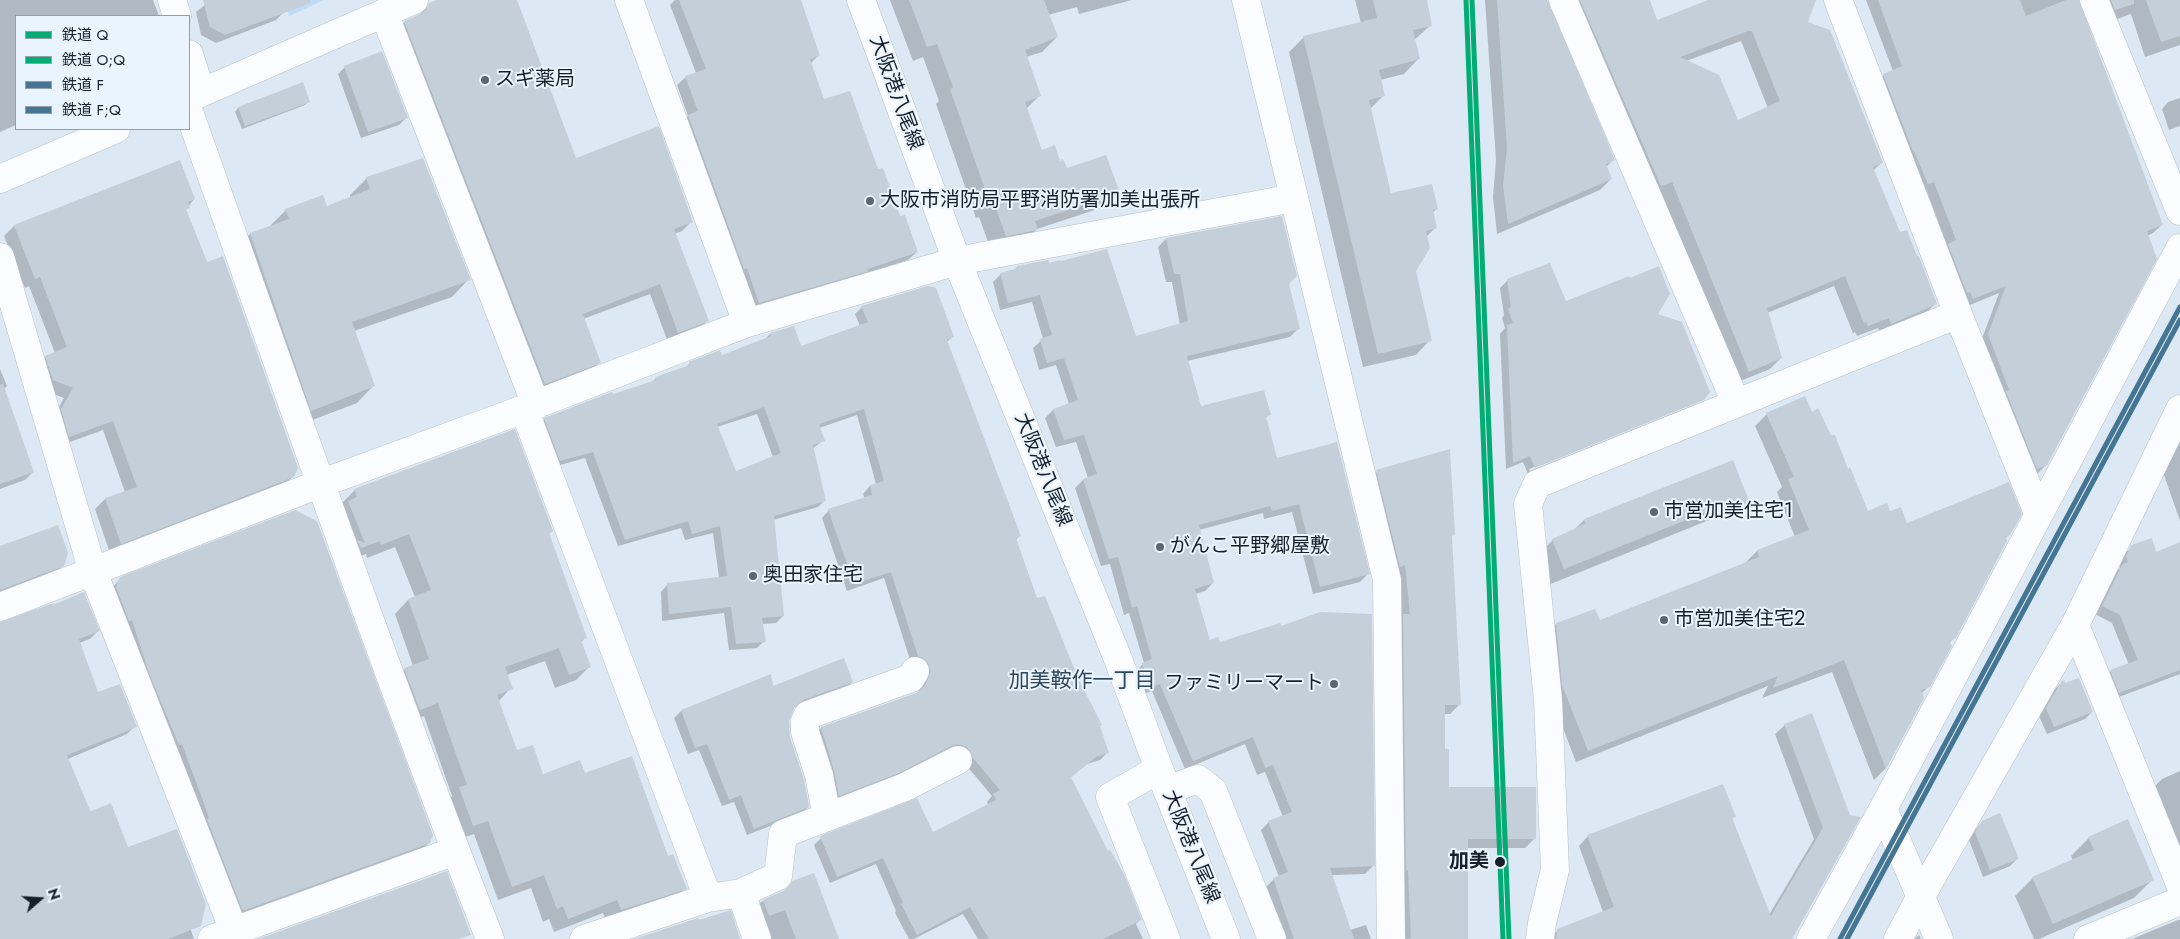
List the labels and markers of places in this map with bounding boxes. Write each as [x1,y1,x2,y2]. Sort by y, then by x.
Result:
place label: スギ薬局 [495,68,575,92]
marker: スギ薬局 [479,74,491,86]
place label: 大阪市消防局平野消防署加美出張所 [880,189,1200,213]
marker: 大阪市消防局平野消防署加美出張所 [864,195,876,207]
place label: 市営加美住宅1 [1664,500,1793,524]
marker: 市営加美住宅1 [1648,506,1660,518]
place label: がんこ平野郷屋敷 [1170,535,1330,559]
marker: がんこ平野郷屋敷 [1154,541,1166,553]
place label: 奥田家住宅 [763,564,863,588]
marker: 奥田家住宅 [747,570,759,582]
place label: 市営加美住宅2 [1674,608,1805,632]
marker: 市営加美住宅2 [1658,614,1670,626]
place label: ファミリーマート [1164,672,1324,696]
marker: ファミリーマート [1328,678,1340,690]
place label: 加美 [1449,850,1489,874]
marker: 加美 [1493,855,1507,869]

